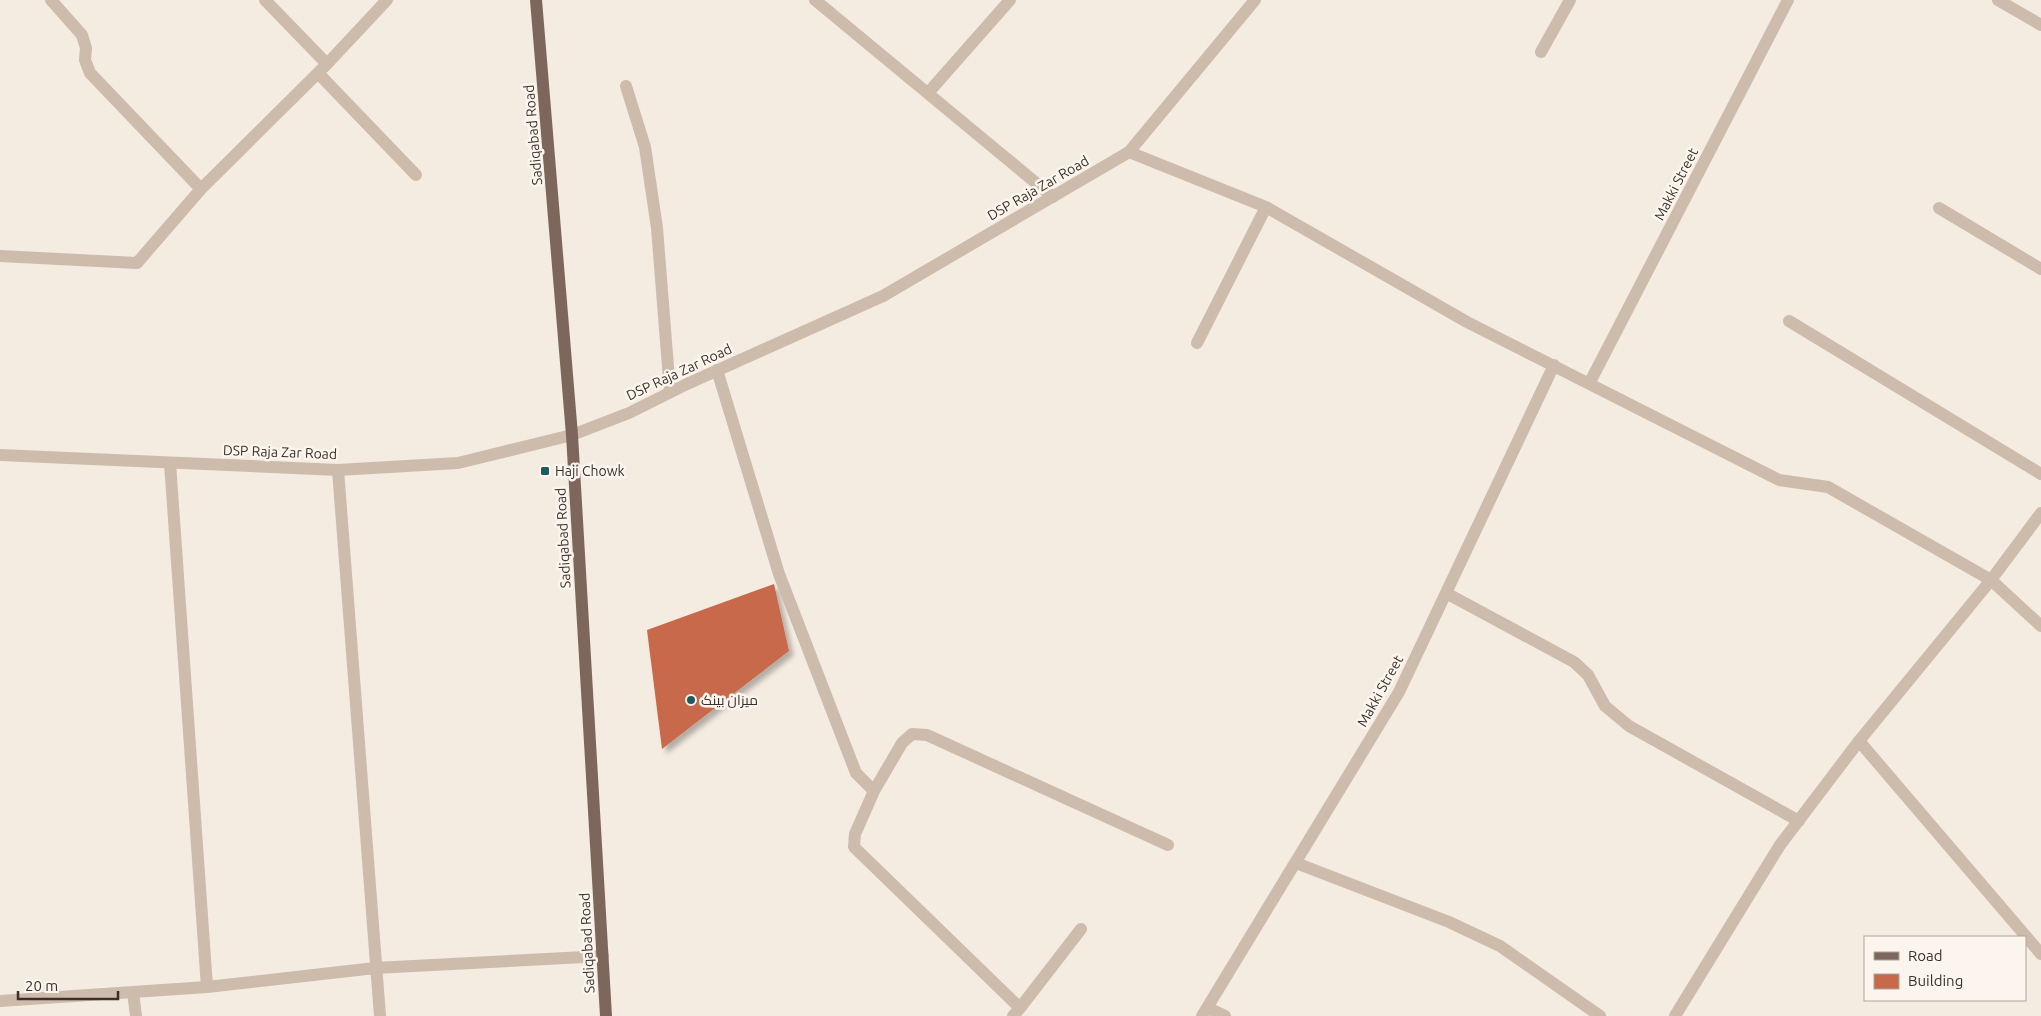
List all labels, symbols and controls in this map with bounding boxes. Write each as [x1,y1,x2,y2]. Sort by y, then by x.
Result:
street label: Sadiqabad Road [521,84,545,186]
street label: Makki Street [1651,145,1701,223]
street label: DSP Raja Zar Road [984,152,1092,224]
street label: DSP Raja Zar Road [624,341,734,403]
street label: DSP Raja Zar Road [223,442,337,462]
place label: Haji Chowk [555,463,625,479]
marker: Haji Chowk [539,465,551,477]
street label: Sadiqabad Road [552,487,574,589]
street label: Makki Street [1354,652,1406,730]
place label: میزان بینک [701,692,758,708]
marker: میزان بینک [685,694,697,706]
street label: Sadiqabad Road [576,892,598,994]
legend [1864,936,2026,1001]
text: Road [1908,947,1943,964]
scale bar [18,968,118,1000]
text: Building [1908,972,1963,989]
text: 20 m [25,977,58,994]

